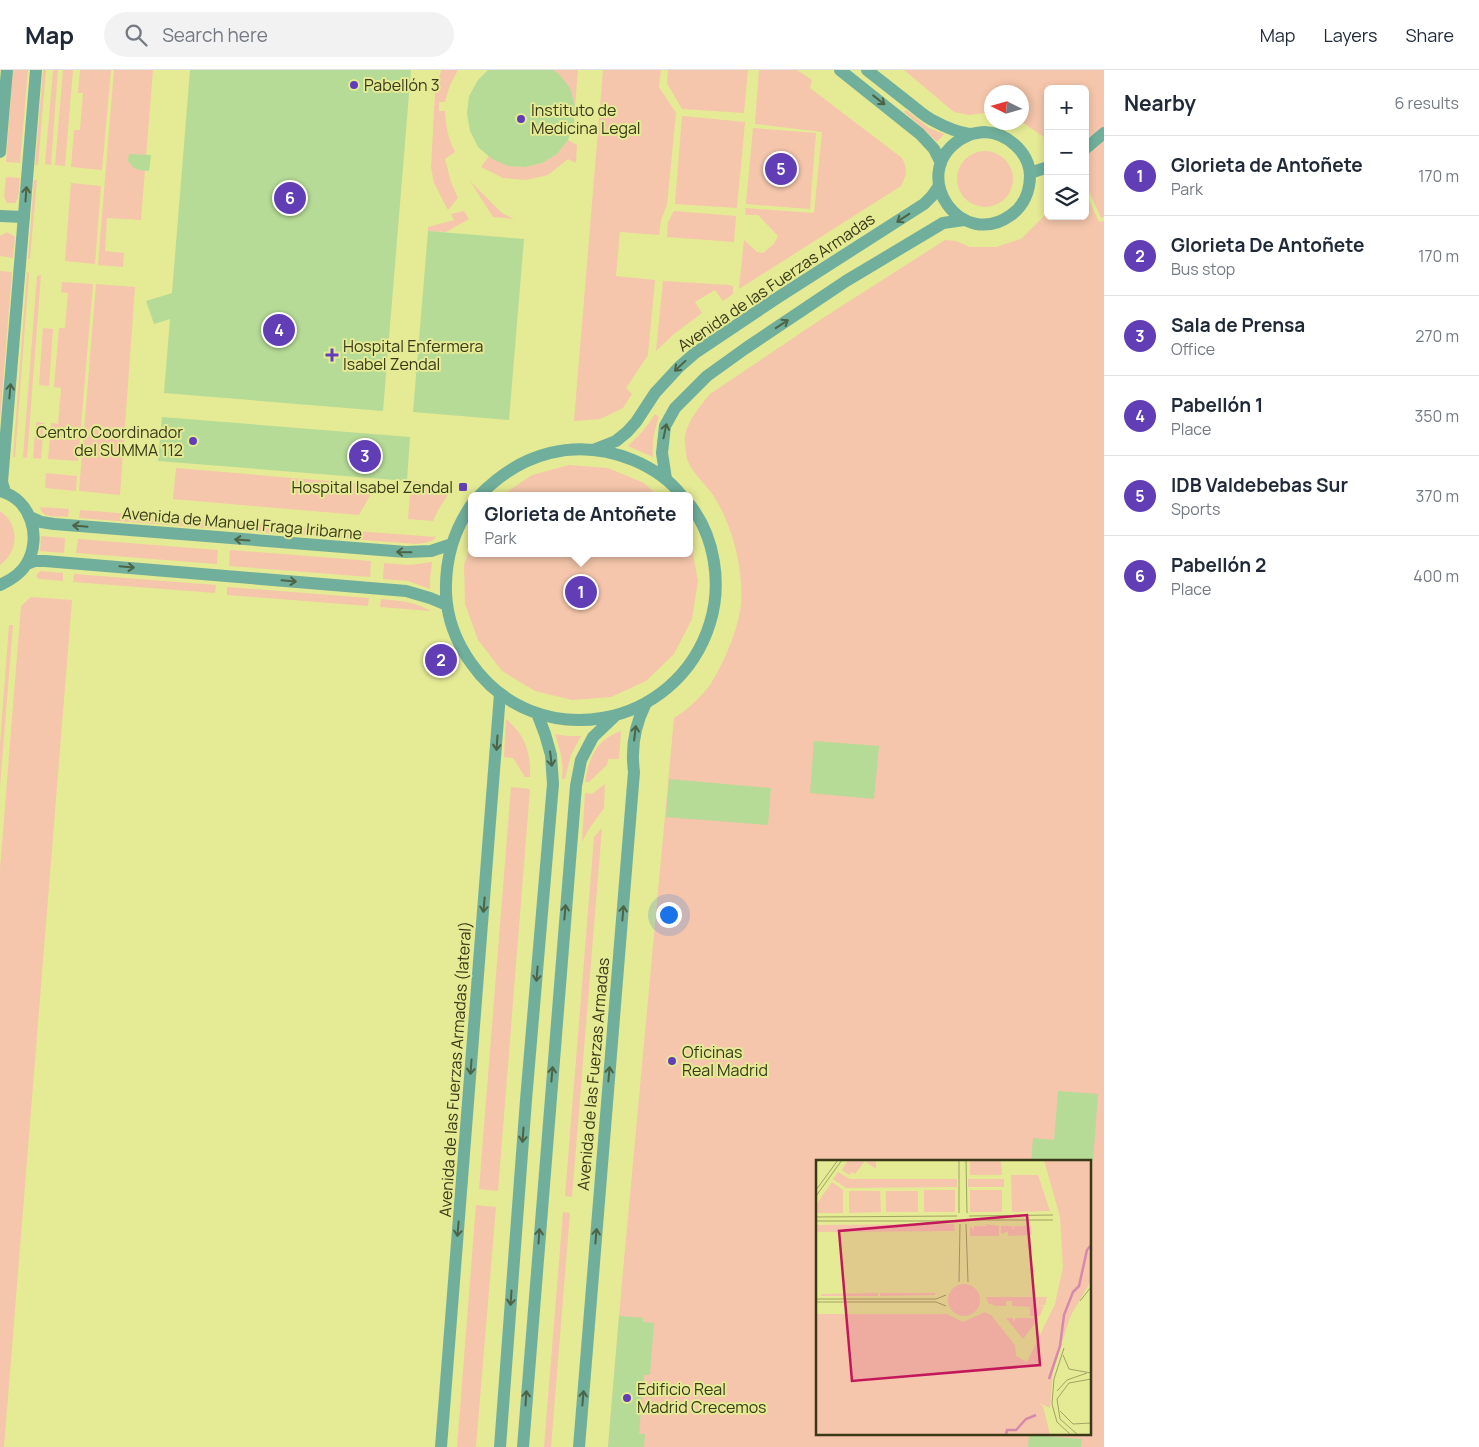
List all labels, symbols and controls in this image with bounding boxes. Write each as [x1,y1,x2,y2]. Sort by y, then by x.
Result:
search box [104,12,454,57]
text: Map [25,18,74,51]
icon: search [122,21,150,49]
text: Search here [162,22,268,48]
text: Map [1260,23,1295,47]
text: Layers [1323,23,1377,47]
text: Share [1405,23,1454,47]
place label: Pabellón 3 [364,74,440,96]
marker: Pabellón 3 [348,79,360,91]
north arrow [984,85,1029,130]
map controls [1044,85,1089,220]
button: + [1044,85,1089,130]
text: Nearby [1124,89,1196,117]
text: 6 results [1394,92,1459,114]
one-way arrow [872,95,886,105]
place label: Instituto de Medicina Legal [531,99,641,139]
marker: Instituto de Medicina Legal [515,113,527,125]
button: − [1044,130,1089,175]
pin: 5 [765,150,797,188]
text: Glorieta de Antoñete [1171,152,1363,178]
text: 1 [1136,165,1144,187]
text: 170 m [1418,165,1459,187]
button: layers [1044,175,1089,220]
text: Park [1171,178,1203,200]
pin: 6 [274,179,306,217]
one-way arrow [21,187,31,203]
street label: Avenida de las Fuerzas Armadas [673,208,879,356]
one-way arrow [896,212,910,223]
text: Glorieta De Antoñete [1171,232,1364,258]
text: 2 [1135,245,1145,267]
text: 170 m [1418,245,1459,267]
text: Bus stop [1171,258,1235,280]
pin: 4 [263,311,295,349]
text: Sala de Prensa [1171,312,1305,338]
one-way arrow [775,318,789,328]
text: 3 [1135,325,1145,347]
text: 270 m [1415,325,1459,347]
place label: Hospital Enfermera Isabel Zendal [343,335,483,375]
text: Office [1171,338,1215,360]
marker: Hospital Enfermera Isabel Zendal [325,348,339,362]
one-way arrow [674,360,687,372]
one-way arrow [5,384,14,400]
text: Pabellón 1 [1171,392,1263,418]
text: 4 [1135,405,1145,427]
text: 350 m [1414,405,1459,427]
text: Place [1171,418,1211,440]
place label: Centro Coordinador del SUMMA 112 [36,421,183,461]
one-way arrow [661,424,670,440]
marker: Centro Coordinador del SUMMA 112 [187,435,199,447]
pin: 3 [349,437,381,475]
text: IDB Valdebebas Sur [1171,472,1348,498]
place label: Hospital Isabel Zendal [292,476,453,498]
marker: Hospital Isabel Zendal [457,481,469,493]
text: 5 [1135,485,1145,507]
text: 370 m [1416,485,1459,507]
popup [468,492,693,557]
text: Sports [1171,498,1220,520]
text: Glorieta de Antoñete [485,501,676,527]
street label: Avenida de Manuel Fraga Iribarne [121,502,363,544]
one-way arrow [72,522,88,531]
text: Park [485,527,516,549]
one-way arrow [234,535,250,544]
one-way arrow [396,547,412,556]
text: Pabellón 2 [1171,552,1266,578]
one-way arrow [119,563,135,572]
text: 6 [1135,565,1145,587]
text: 400 m [1413,565,1459,587]
pin: 1 [565,573,597,611]
one-way arrow [281,576,297,586]
text: Place [1171,578,1211,600]
pin: 2 [425,641,457,679]
one-way arrow [630,725,640,741]
one-way arrow [492,735,501,751]
one-way arrow [546,751,556,767]
one-way arrow [479,897,488,913]
your location [656,902,682,928]
one-way arrow [561,905,570,921]
one-way arrow [618,905,627,921]
street label: Avenida de las Fuerzas Armadas (lateral) [434,920,476,1218]
street label: Avenida de las Fuerzas Armadas [572,957,614,1191]
one-way arrow [532,965,541,981]
place label: Oficinas Real Madrid [682,1041,768,1081]
marker: Oficinas Real Madrid [666,1055,678,1067]
one-way arrow [467,1059,476,1075]
one-way arrow [547,1067,556,1083]
one-way arrow [605,1067,614,1083]
one-way arrow [518,1127,528,1143]
inset map [816,1160,1092,1434]
one-way arrow [454,1221,463,1237]
one-way arrow [534,1229,544,1245]
one-way arrow [592,1229,601,1245]
one-way arrow [506,1289,515,1305]
place label: Edificio Real Madrid Crecemos [637,1378,766,1418]
one-way arrow [522,1391,531,1407]
one-way arrow [579,1391,588,1407]
marker: Edificio Real Madrid Crecemos [621,1392,633,1404]

